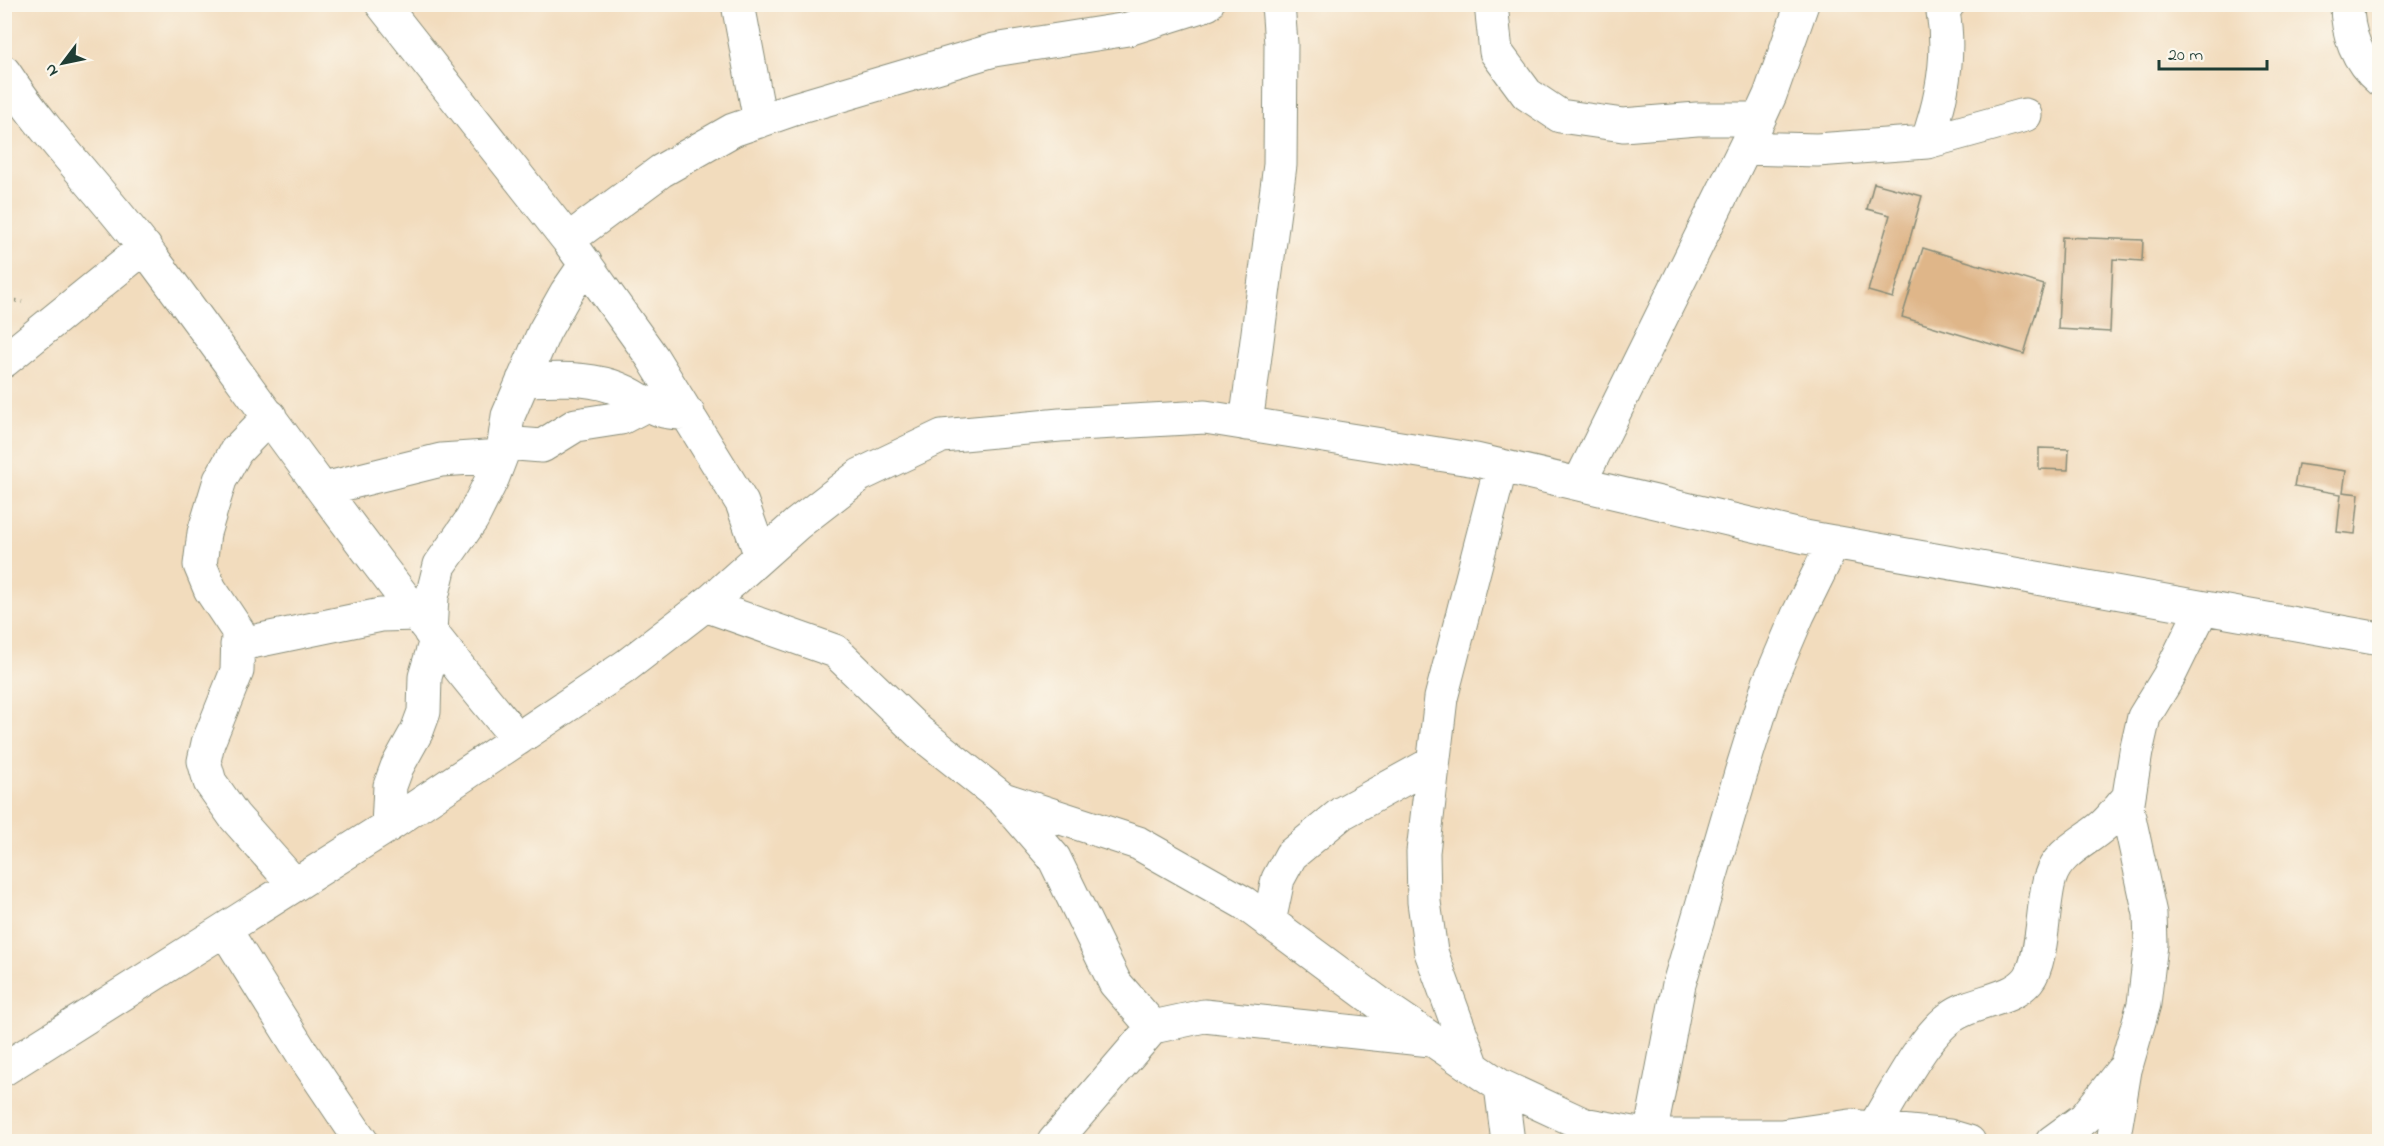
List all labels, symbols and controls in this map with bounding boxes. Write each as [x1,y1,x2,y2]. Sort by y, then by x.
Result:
north arrow [33,33,93,93]
scale bar [2159,33,2267,71]
text: 20 m [2168,43,2203,69]
text: N [39,59,65,81]

